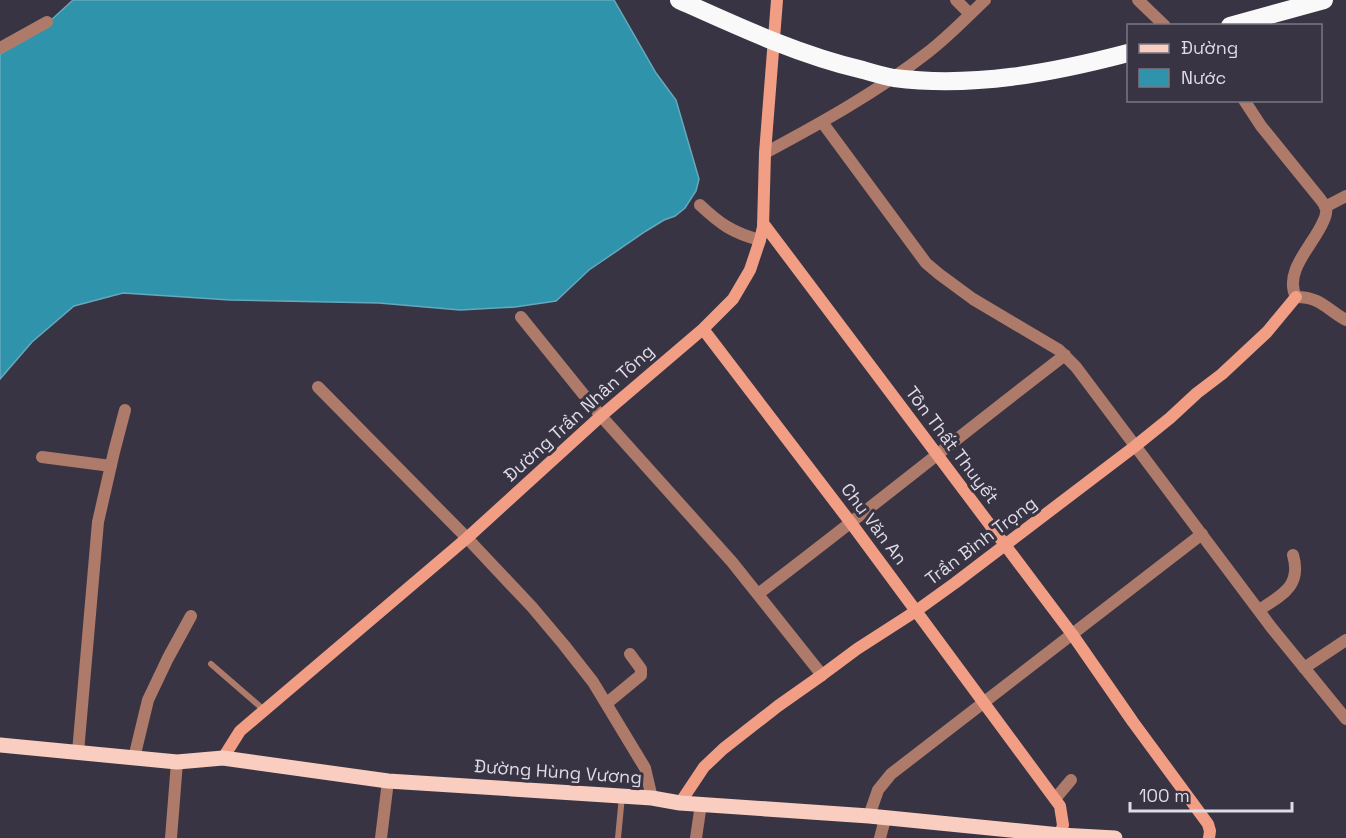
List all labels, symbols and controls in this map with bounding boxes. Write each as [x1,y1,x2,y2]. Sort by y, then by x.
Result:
legend [1127,24,1322,102]
text: Đường [1181,36,1238,59]
text: Nước [1181,66,1226,89]
street label: Đường Trần Nhân Tông [499,339,659,486]
street label: Tôn Thất Thuyết [901,381,1004,508]
street label: Chu Văn An [836,478,913,569]
street label: Trần Bình Trọng [920,491,1041,590]
street label: Đường Hùng Vương [473,754,643,789]
scale bar [1130,775,1292,813]
text: 100 m [1139,784,1190,807]

